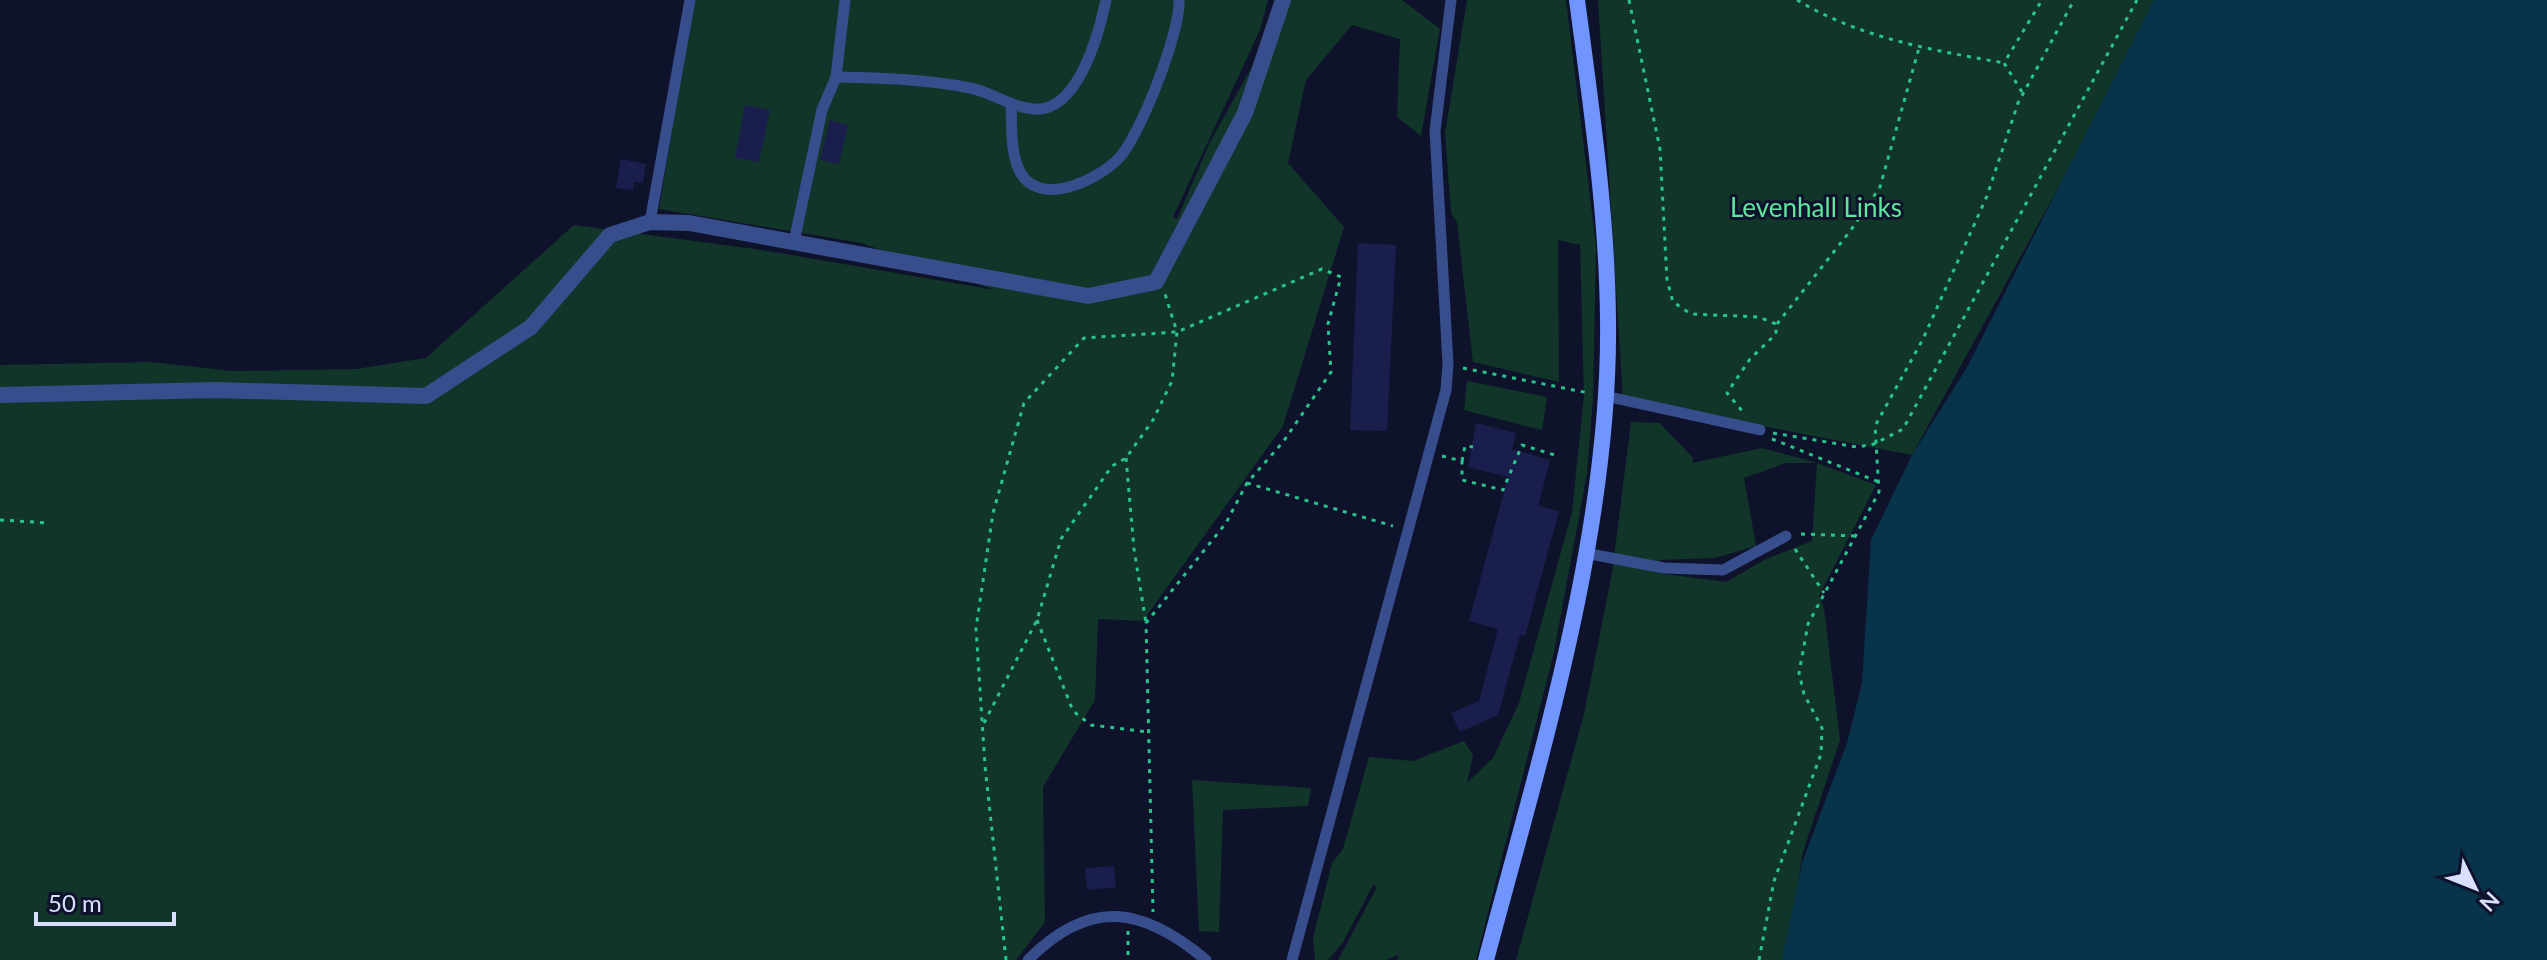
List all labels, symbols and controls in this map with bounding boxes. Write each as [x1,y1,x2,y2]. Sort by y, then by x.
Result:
park label: Levenhall Links [1730,191,1902,223]
north arrow [2435,848,2515,928]
scale bar [36,876,174,926]
text: N [2474,887,2506,917]
text: 50 m [48,888,102,917]

